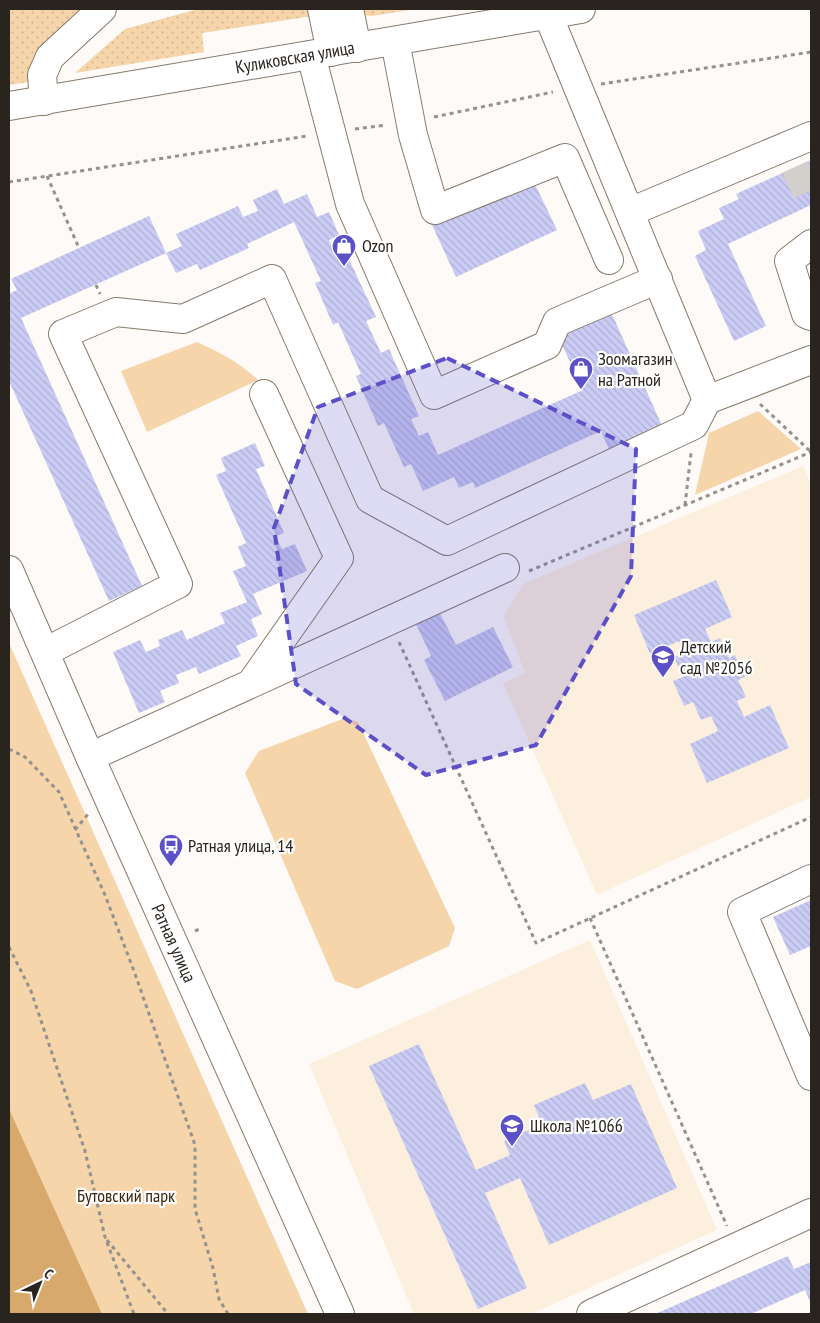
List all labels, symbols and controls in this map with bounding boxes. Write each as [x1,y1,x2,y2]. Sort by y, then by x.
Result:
street label: Куликовская улица [233,36,356,78]
shop icon: Ozon [331,233,357,267]
place label: Ozon [362,234,394,257]
place label: Зоомагазин на Ратной [598,347,673,391]
shop icon: Зоомагазин на Ратной [568,356,594,390]
place label: Детский сад №2056 [680,635,753,679]
school or university icon: Детский сад №2056 [650,644,676,678]
bus stop icon: Ратная улица, 14 [158,833,184,867]
place label: Ратная улица, 14 [188,834,293,857]
street label: Ратная улица [147,900,202,986]
school or university icon: Школа №1066 [499,1113,525,1147]
place label: Школа №1066 [530,1114,623,1137]
park label: Бутовский парк [77,1184,175,1207]
north arrow [15,1258,65,1308]
text: С [40,1265,58,1283]

